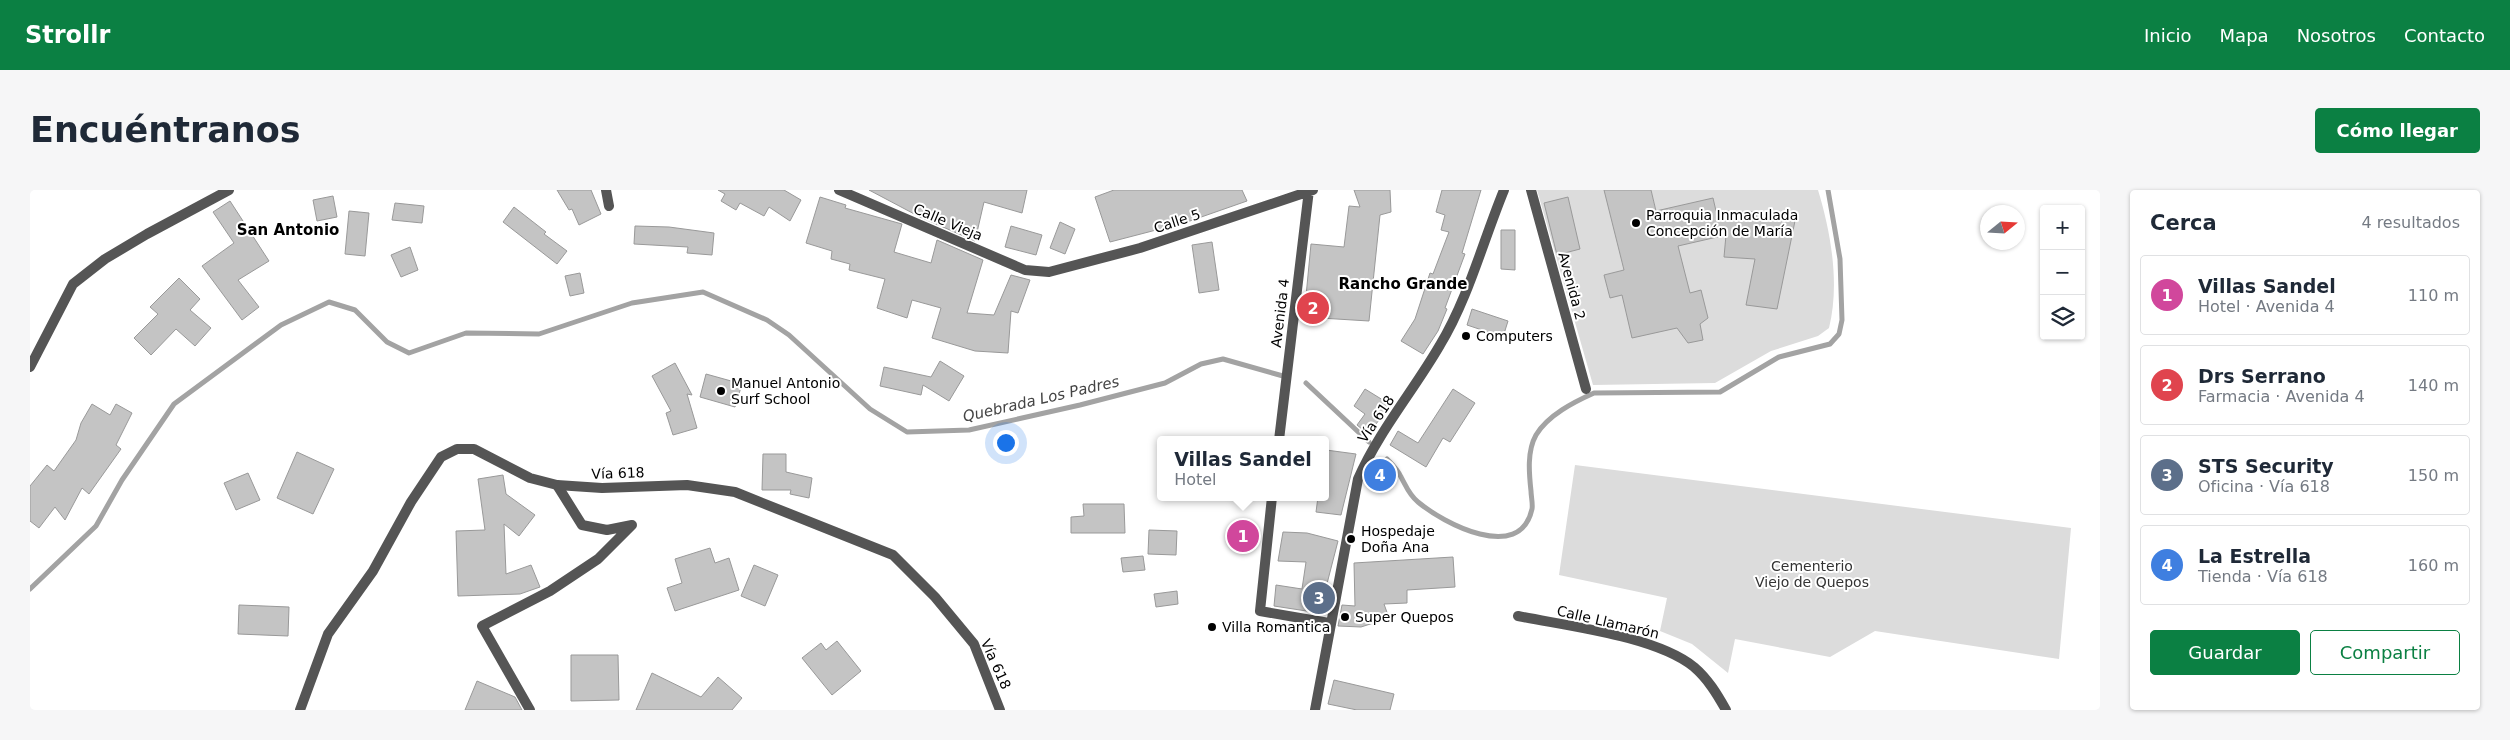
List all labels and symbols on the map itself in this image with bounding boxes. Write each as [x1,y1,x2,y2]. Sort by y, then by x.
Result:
street label: Calle Vieja [911,200,985,244]
north arrow [1980,205,2025,250]
street label: Calle 5 [1152,206,1202,236]
place label: Parroquia Inmaculada Concepción de María [1646,207,1798,239]
marker: Parroquia Inmaculada Concepción de María [1630,217,1642,229]
district label: San Antonio [237,221,339,239]
street label: Avenida 2 [1555,250,1589,322]
district label: Rancho Grande [1339,275,1467,293]
street label: Avenida 4 [1268,278,1292,348]
pin: 2 [1297,289,1329,327]
place label: Computers [1476,328,1553,344]
marker: Computers [1460,330,1472,342]
water label: Quebrada Los Padres [961,372,1121,426]
place label: Manuel Antonio Surf School [731,375,840,407]
marker: Manuel Antonio Surf School [715,385,727,397]
street label: Vía 618 [1354,392,1398,446]
your location [993,430,1019,456]
pin: 4 [1364,456,1396,494]
street label: Vía 618 [591,464,645,482]
pin: 1 [1227,517,1259,555]
place label: Hospedaje Doña Ana [1361,523,1435,555]
marker: Hospedaje Doña Ana [1345,533,1357,545]
park label: Cementerio Viejo de Quepos [1755,558,1869,590]
pin: 3 [1303,579,1335,617]
street label: Calle Llamarón [1555,602,1661,642]
place label: Super Quepos [1355,609,1454,625]
marker: Super Quepos [1339,611,1351,623]
place label: Villa Romantica [1222,619,1330,635]
marker: Villa Romantica [1206,621,1218,633]
street label: Vía 618 [978,636,1014,692]

